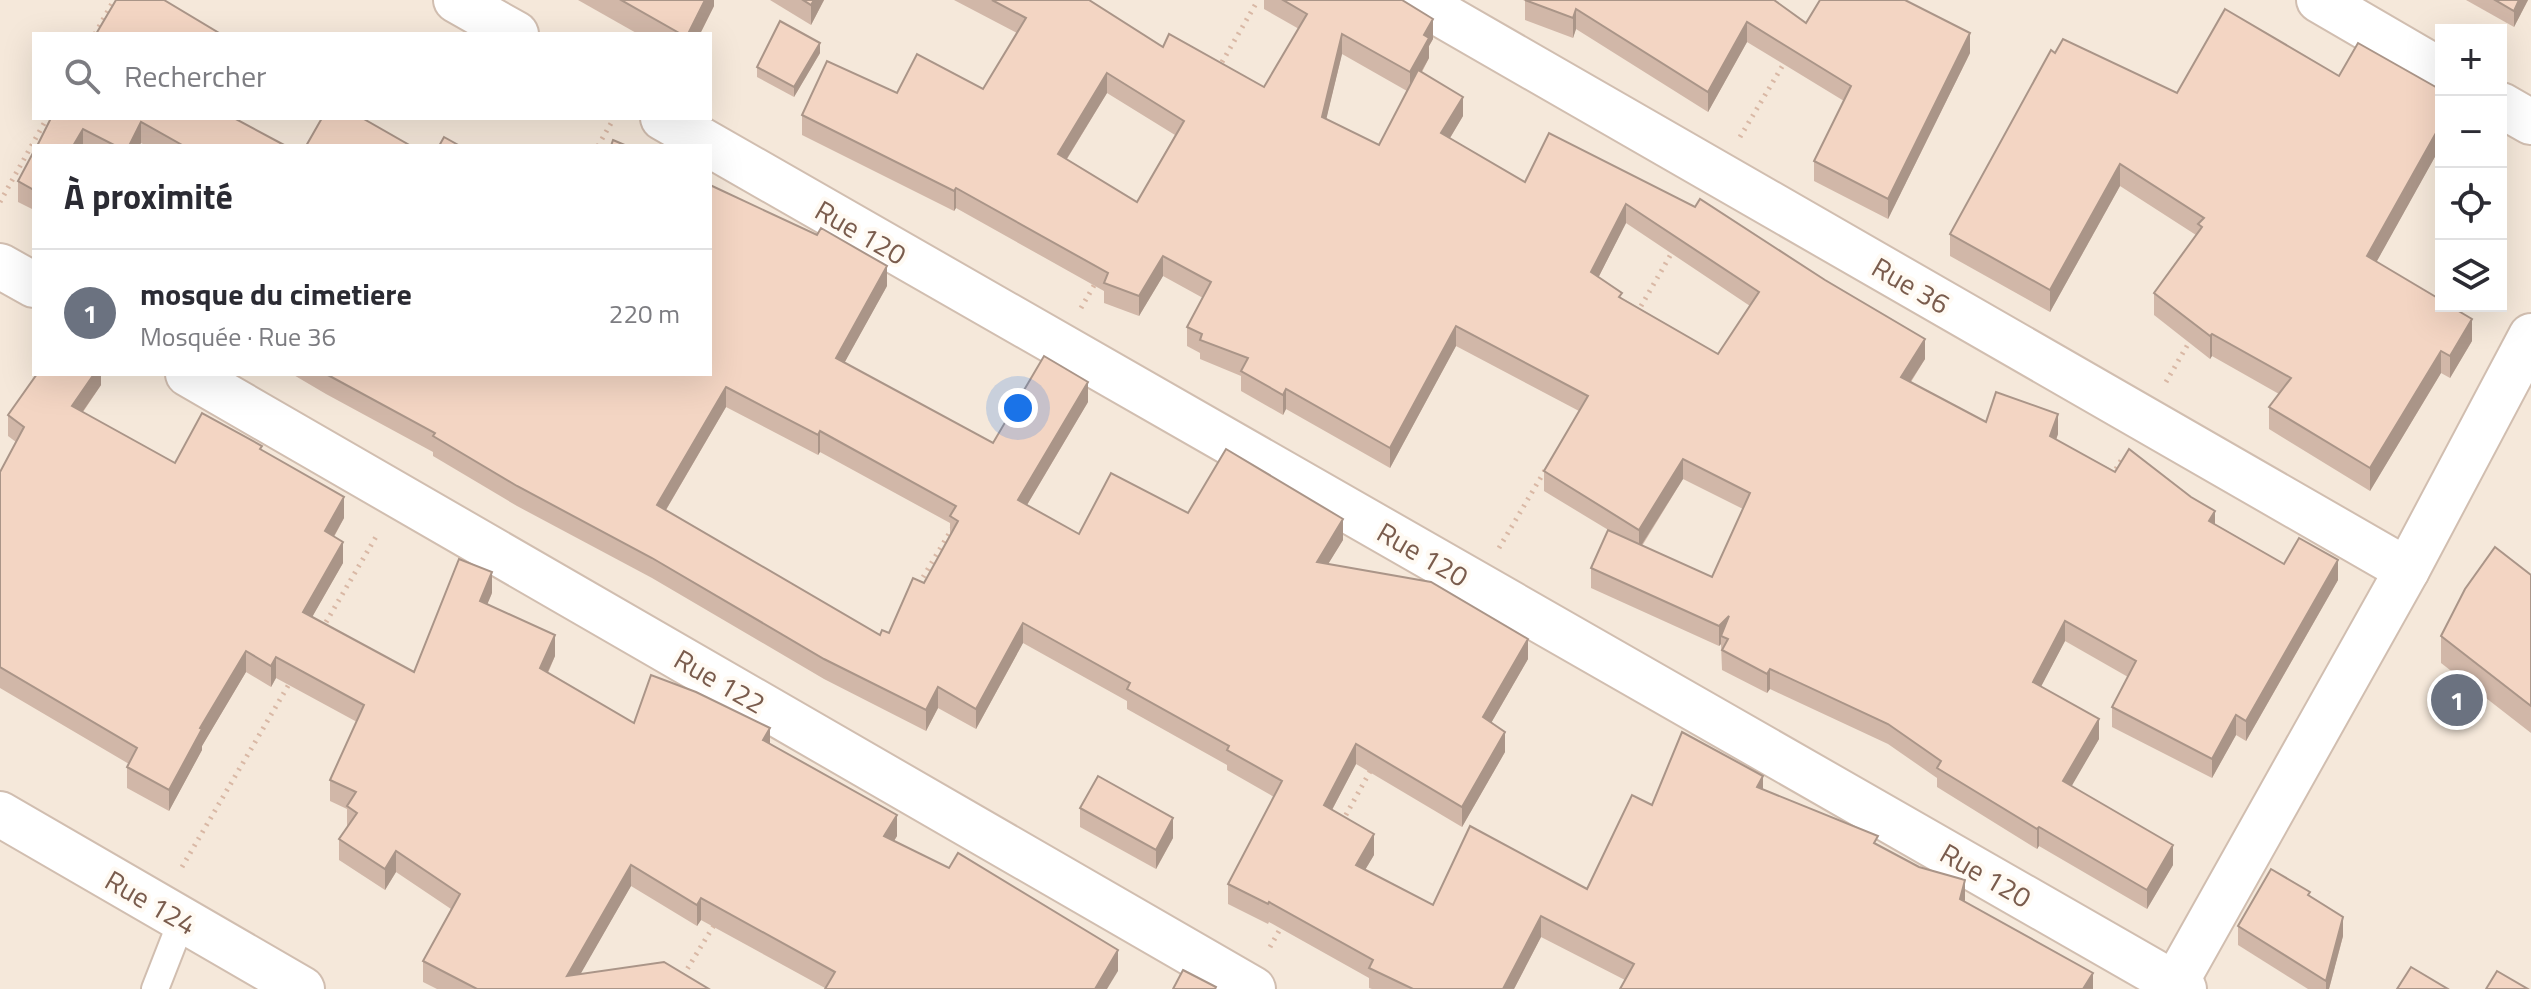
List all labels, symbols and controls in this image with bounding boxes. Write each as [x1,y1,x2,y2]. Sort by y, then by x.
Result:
map controls [2435,24,2507,312]
button: + [2435,24,2507,96]
search box [32,32,712,120]
text: Rechercher [124,53,267,99]
icon: search [60,54,104,98]
button: − [2435,96,2507,168]
button: locate [2435,168,2507,240]
text: À proximité [64,170,233,222]
street label: Rue 120 [807,189,915,275]
button: layers [2435,240,2507,312]
street label: Rue 36 [1864,245,1958,325]
text: mosque du cimetiere [140,271,412,317]
text: 1 [83,294,97,333]
text: 220 m [609,294,680,333]
text: Mosquée · Rue 36 [140,317,336,356]
your location [998,388,1038,428]
street label: Rue 120 [1369,511,1477,597]
street label: Rue 122 [666,638,774,724]
pin: 1 [2431,670,2483,730]
street label: Rue 120 [1932,832,2040,918]
street label: Rue 124 [97,859,205,945]

